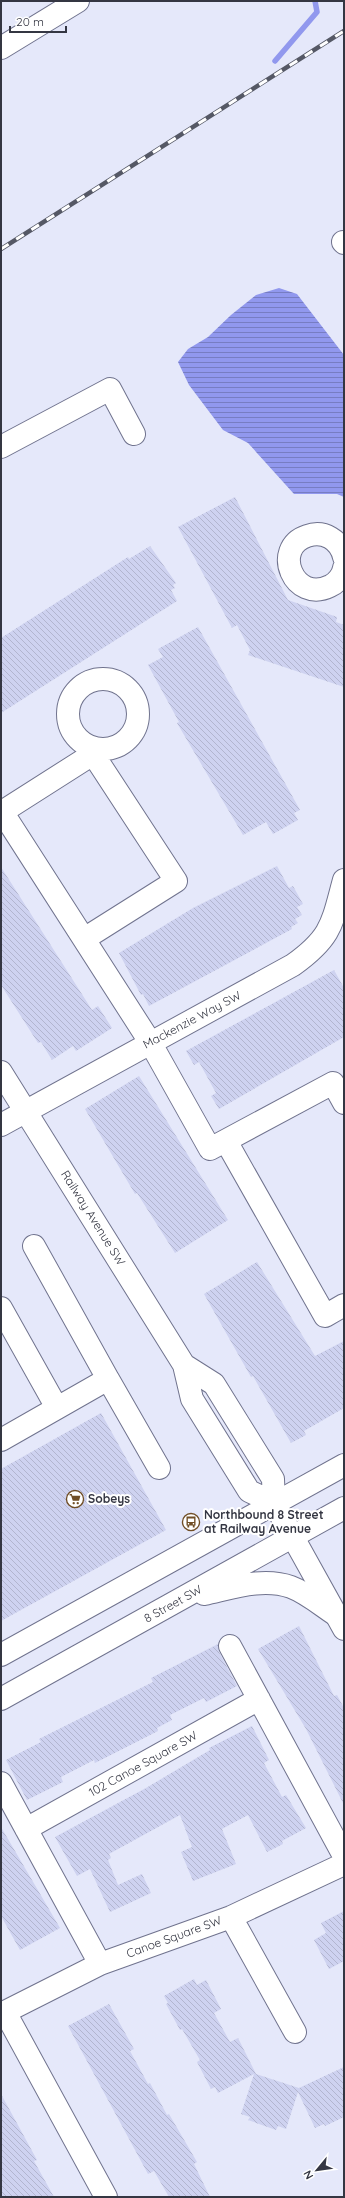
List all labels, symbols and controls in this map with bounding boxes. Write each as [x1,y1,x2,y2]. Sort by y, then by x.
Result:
scale bar [10,8,66,34]
text: 20 m [16,14,44,29]
street label: Mackenzie Way SW [140,987,244,1052]
street label: Railway Avenue SW [58,1167,129,1269]
supermarket icon: Sobeys [65,1489,85,1509]
place label: Sobeys [88,1491,130,1506]
place label: Northbound 8 Street at Railway Avenue [204,1507,324,1536]
bus stop icon: Northbound 8 Street at Railway Avenue [181,1512,201,1532]
street label: 8 Street SW [141,1581,205,1626]
street label: 102 Canoe Square SW [86,1727,200,1800]
street label: Canoe Square SW [124,1912,224,1961]
north arrow [297,2150,337,2190]
text: N [300,2168,316,2182]

